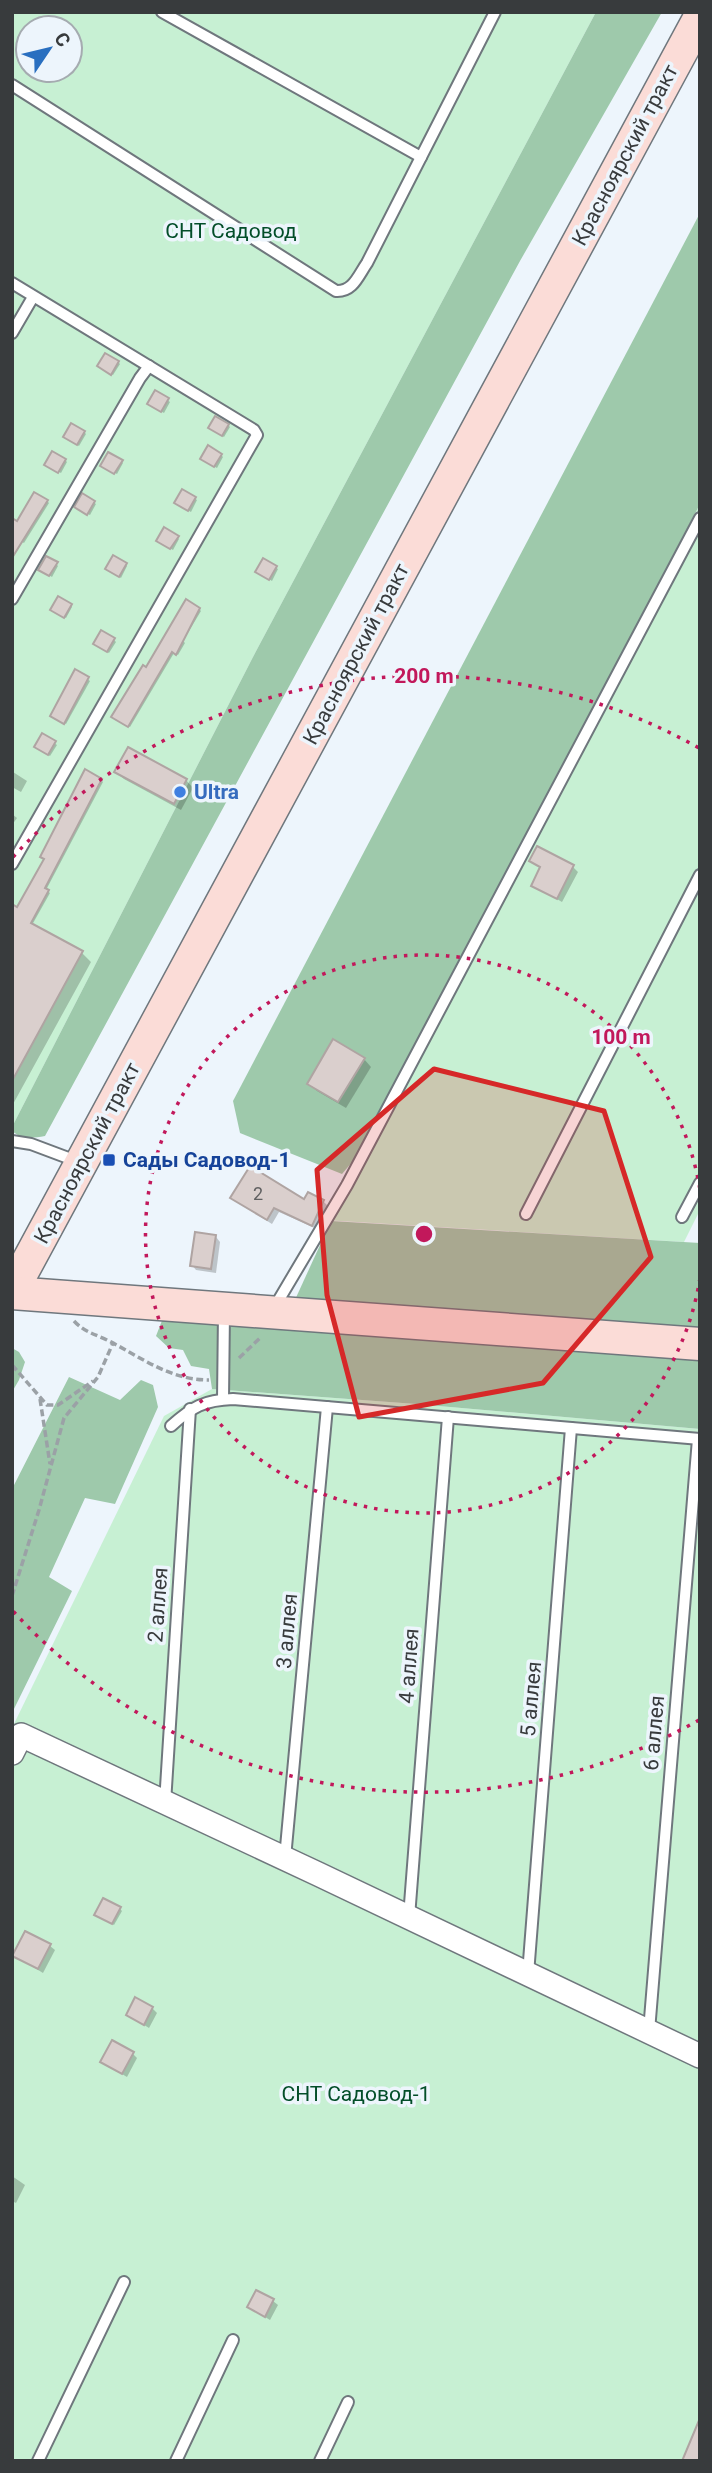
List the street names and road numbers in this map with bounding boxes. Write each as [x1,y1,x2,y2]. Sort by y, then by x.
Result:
street label: Красноярский тракт [567,60,683,250]
street label: Красноярский тракт [298,559,414,749]
street label: Красноярский тракт [29,1058,145,1248]
street label: 2 аллея [143,1567,173,1643]
street label: 3 аллея [272,1592,302,1670]
street label: 4 аллея [394,1628,424,1704]
street label: 5 аллея [516,1660,546,1738]
street label: 6 аллея [639,1694,669,1772]

